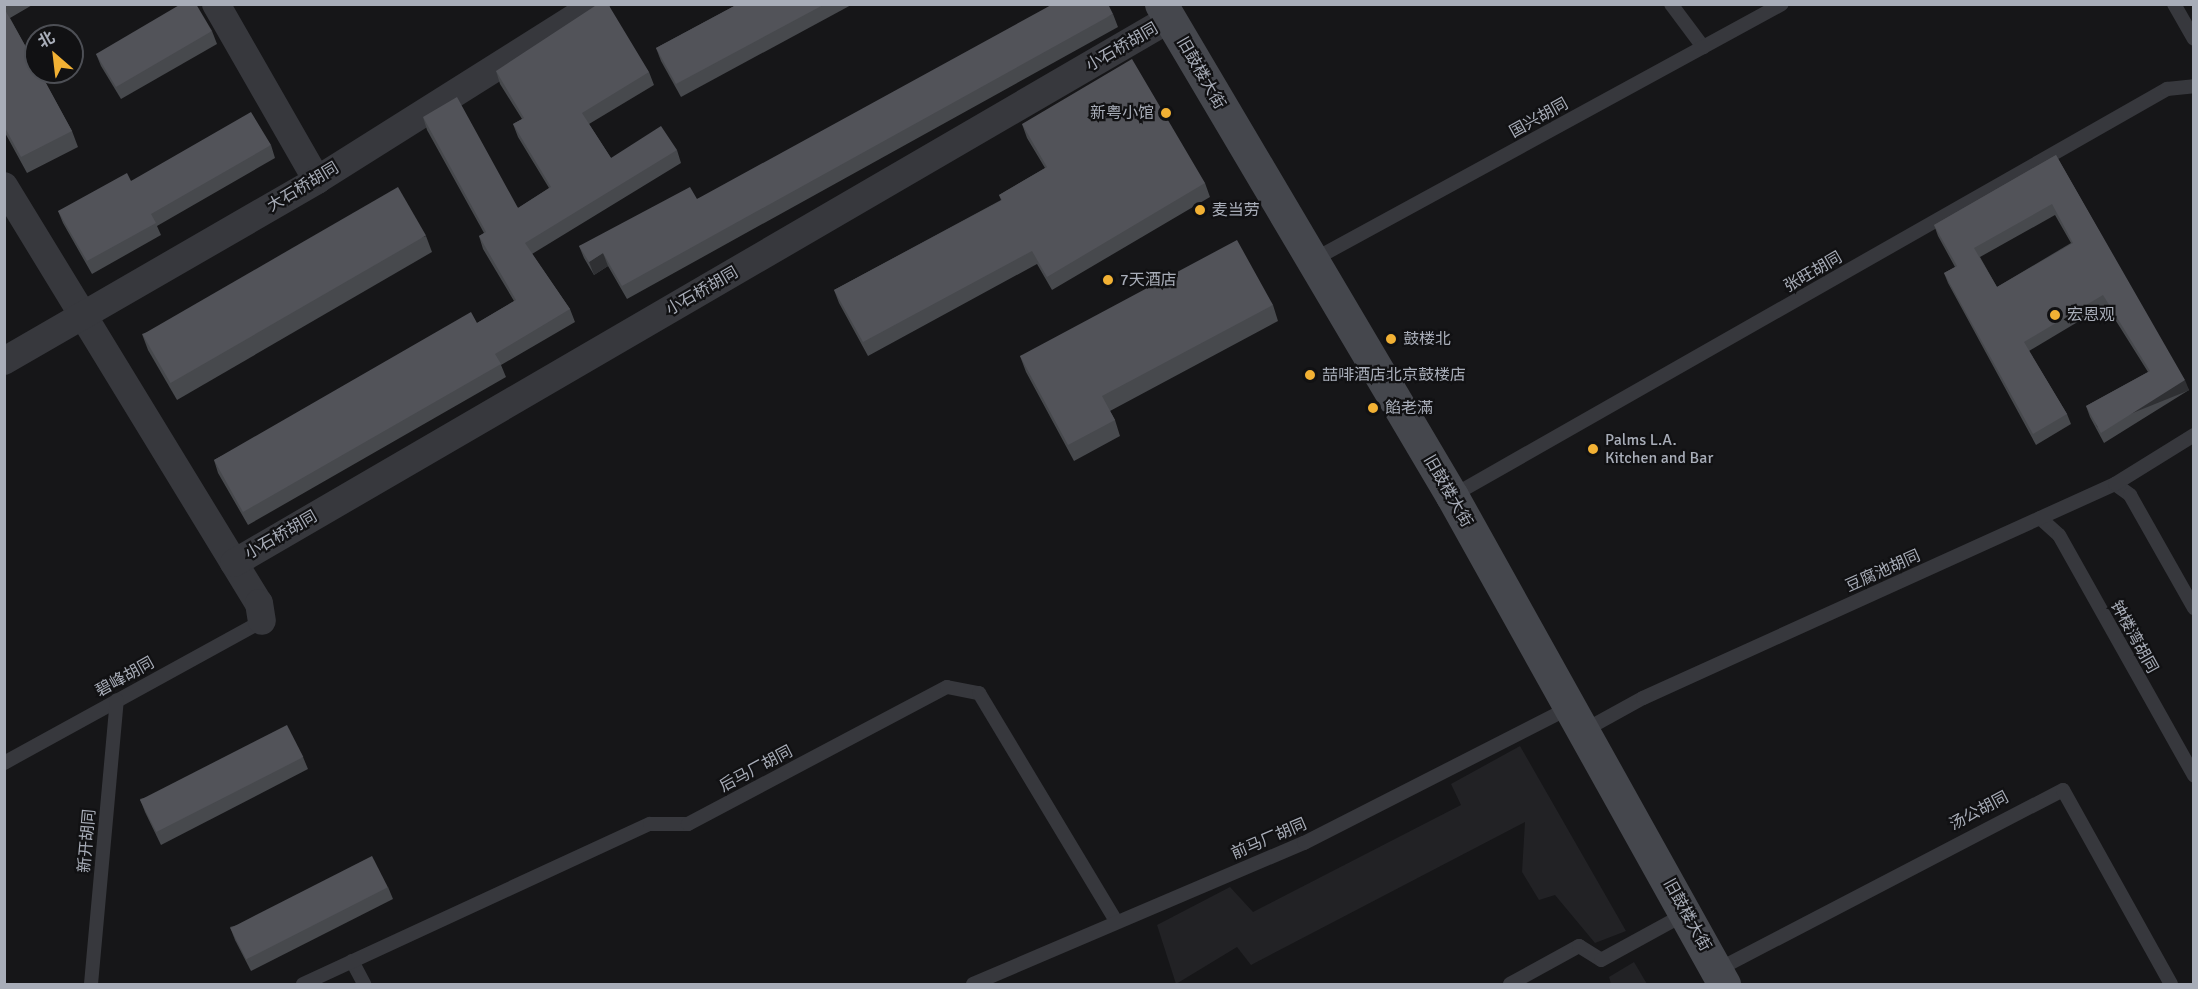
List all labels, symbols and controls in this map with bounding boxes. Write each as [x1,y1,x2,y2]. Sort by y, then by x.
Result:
street label: 小石桥胡同 [1083,19,1161,75]
north arrow [24,24,84,84]
text: 北 [35,27,58,52]
street label: 旧鼓楼大街 [1173,34,1229,112]
street label: 国兴胡同 [1506,94,1572,142]
place label: 新粤小馆 [1090,103,1154,123]
marker: 新粤小馆 [1159,106,1173,120]
street label: 大石桥胡同 [264,158,342,216]
place label: 麦当劳 [1212,200,1260,220]
marker: 麦当劳 [1193,203,1207,217]
street label: 张旺胡同 [1780,248,1846,296]
street label: 小石桥胡同 [663,263,741,319]
place label: 7天酒店 [1120,270,1177,290]
marker: 7天酒店 [1101,273,1115,287]
place label: 宏恩观 [2067,305,2115,325]
marker: 宏恩观 [2048,308,2062,322]
place label: 鼓楼北 [1403,329,1451,349]
marker: 鼓楼北 [1384,332,1398,346]
place label: 喆啡酒店北京鼓楼店 [1322,365,1466,385]
marker: 喆啡酒店北京鼓楼店 [1303,368,1317,382]
place label: 餡老滿 [1385,398,1433,418]
marker: 餡老滿 [1366,401,1380,415]
place label: Palms L.A. Kitchen and Bar [1605,430,1713,468]
marker: Palms L.A. Kitchen and Bar [1586,442,1600,456]
street label: 旧鼓楼大街 [1420,452,1476,530]
street label: 小石桥胡同 [242,507,320,563]
street label: 豆腐池胡同 [1843,546,1923,596]
street label: 钟楼湾胡同 [2106,597,2162,677]
street label: 碧峰胡同 [92,653,158,701]
street label: 后马厂胡同 [716,742,796,796]
street label: 汤公胡同 [1946,788,2012,834]
street label: 新开胡同 [75,808,99,874]
street label: 前马厂胡同 [1228,815,1310,863]
street label: 旧鼓楼大街 [1659,875,1715,955]

